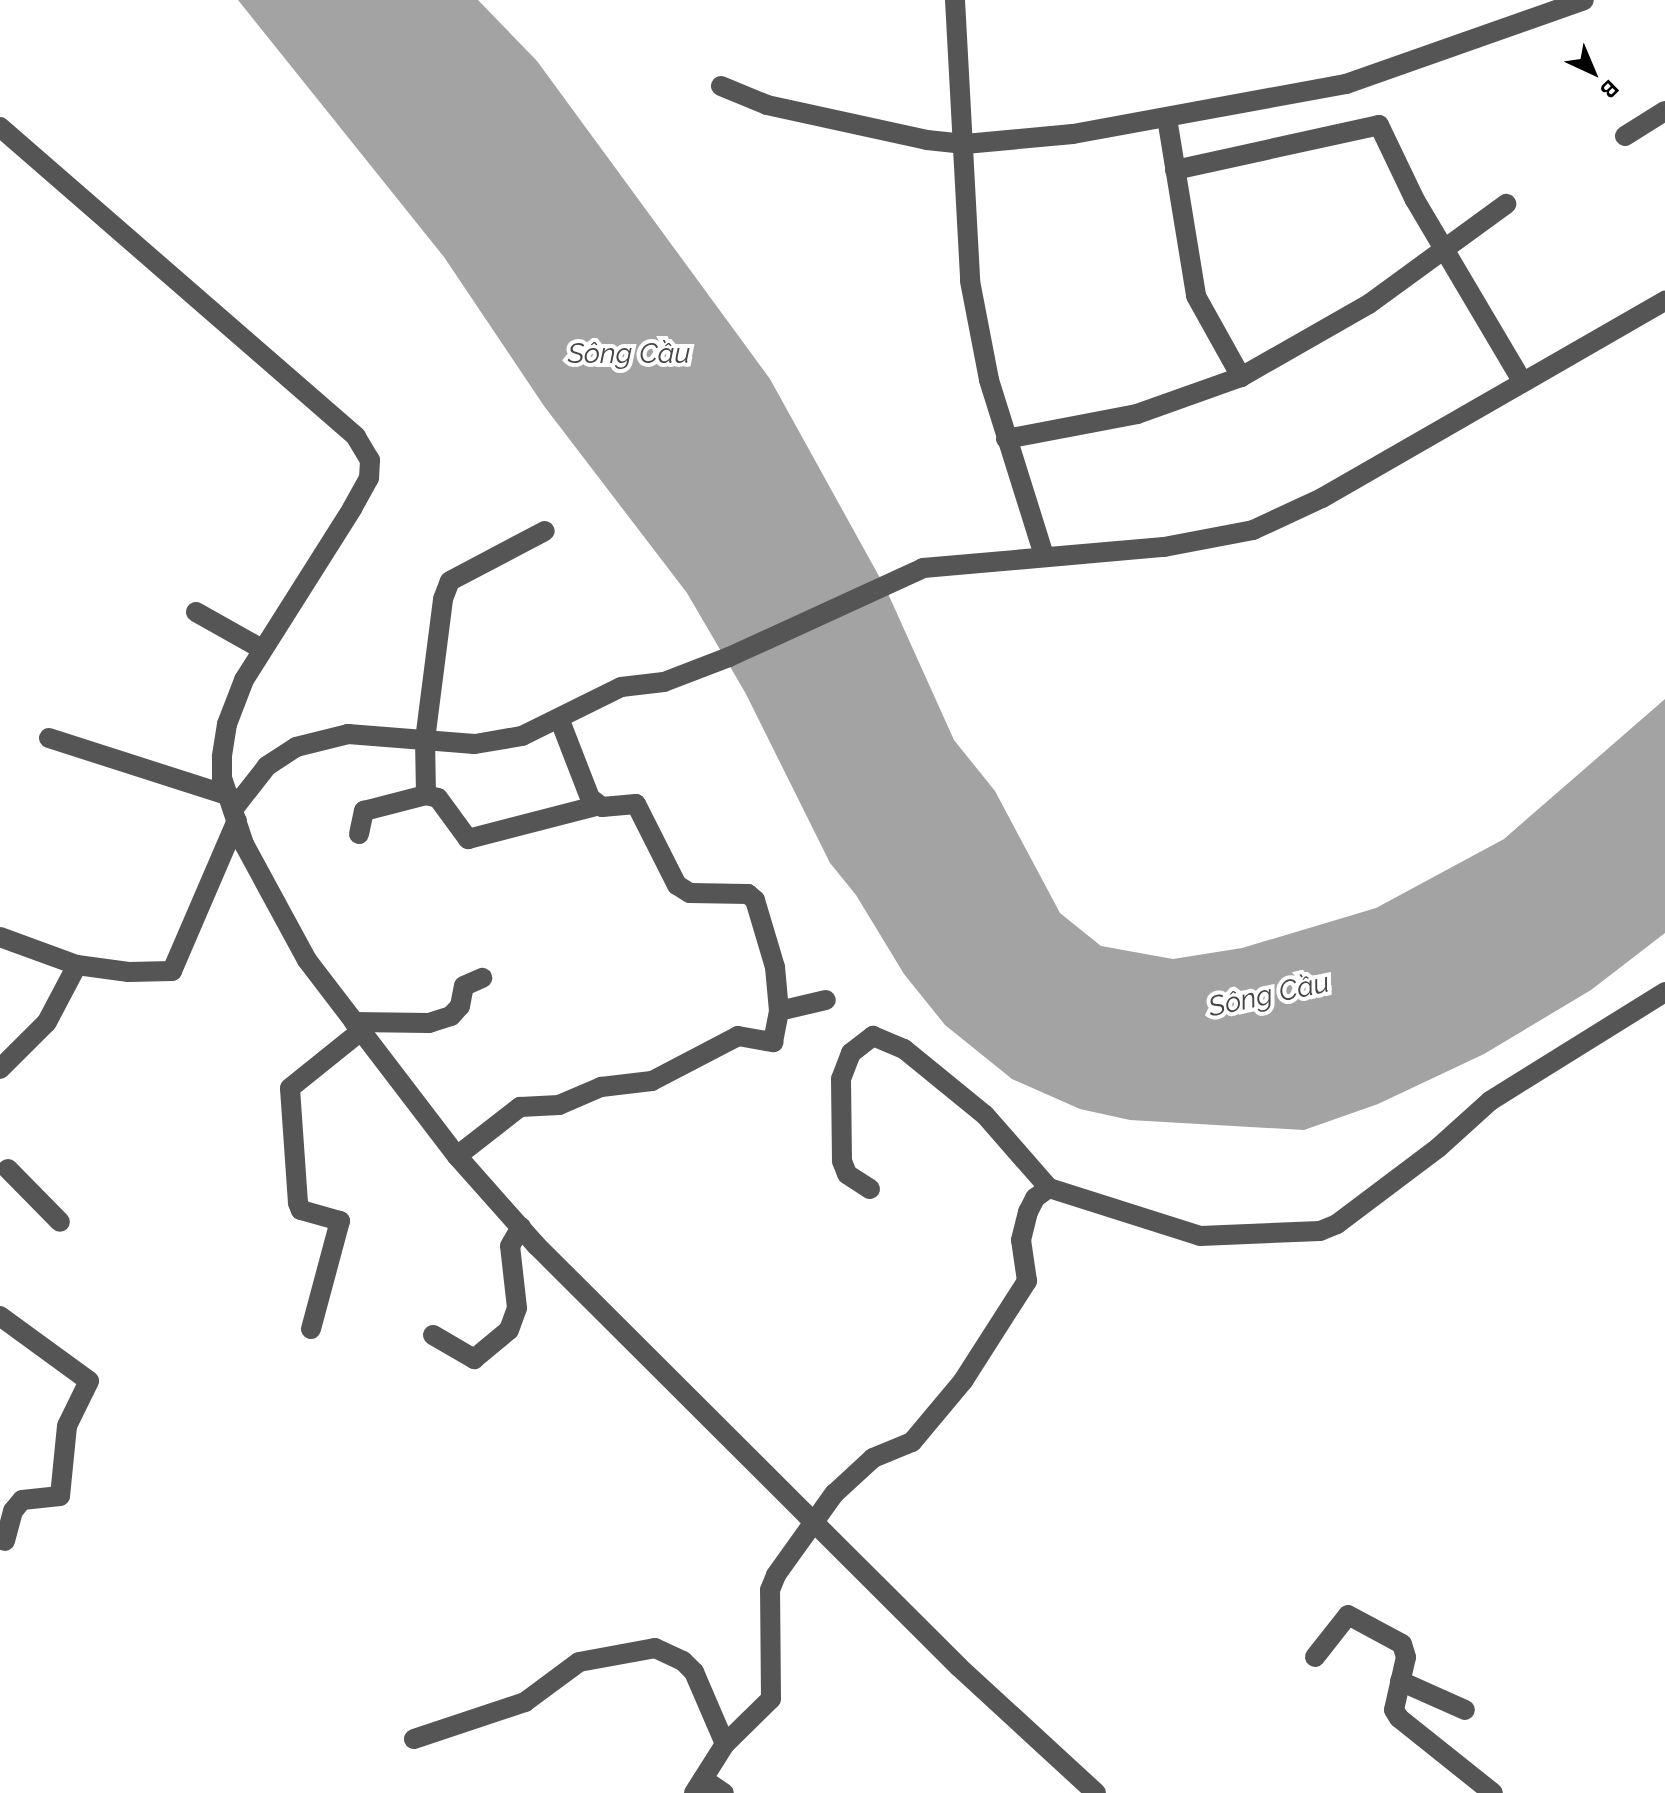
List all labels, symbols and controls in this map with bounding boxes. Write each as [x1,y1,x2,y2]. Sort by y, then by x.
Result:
north arrow [1553,32,1633,112]
text: B [1595,75,1624,104]
water label: Sông Cầu [568,337,690,371]
water label: Sông Cầu [1206,966,1332,1024]

